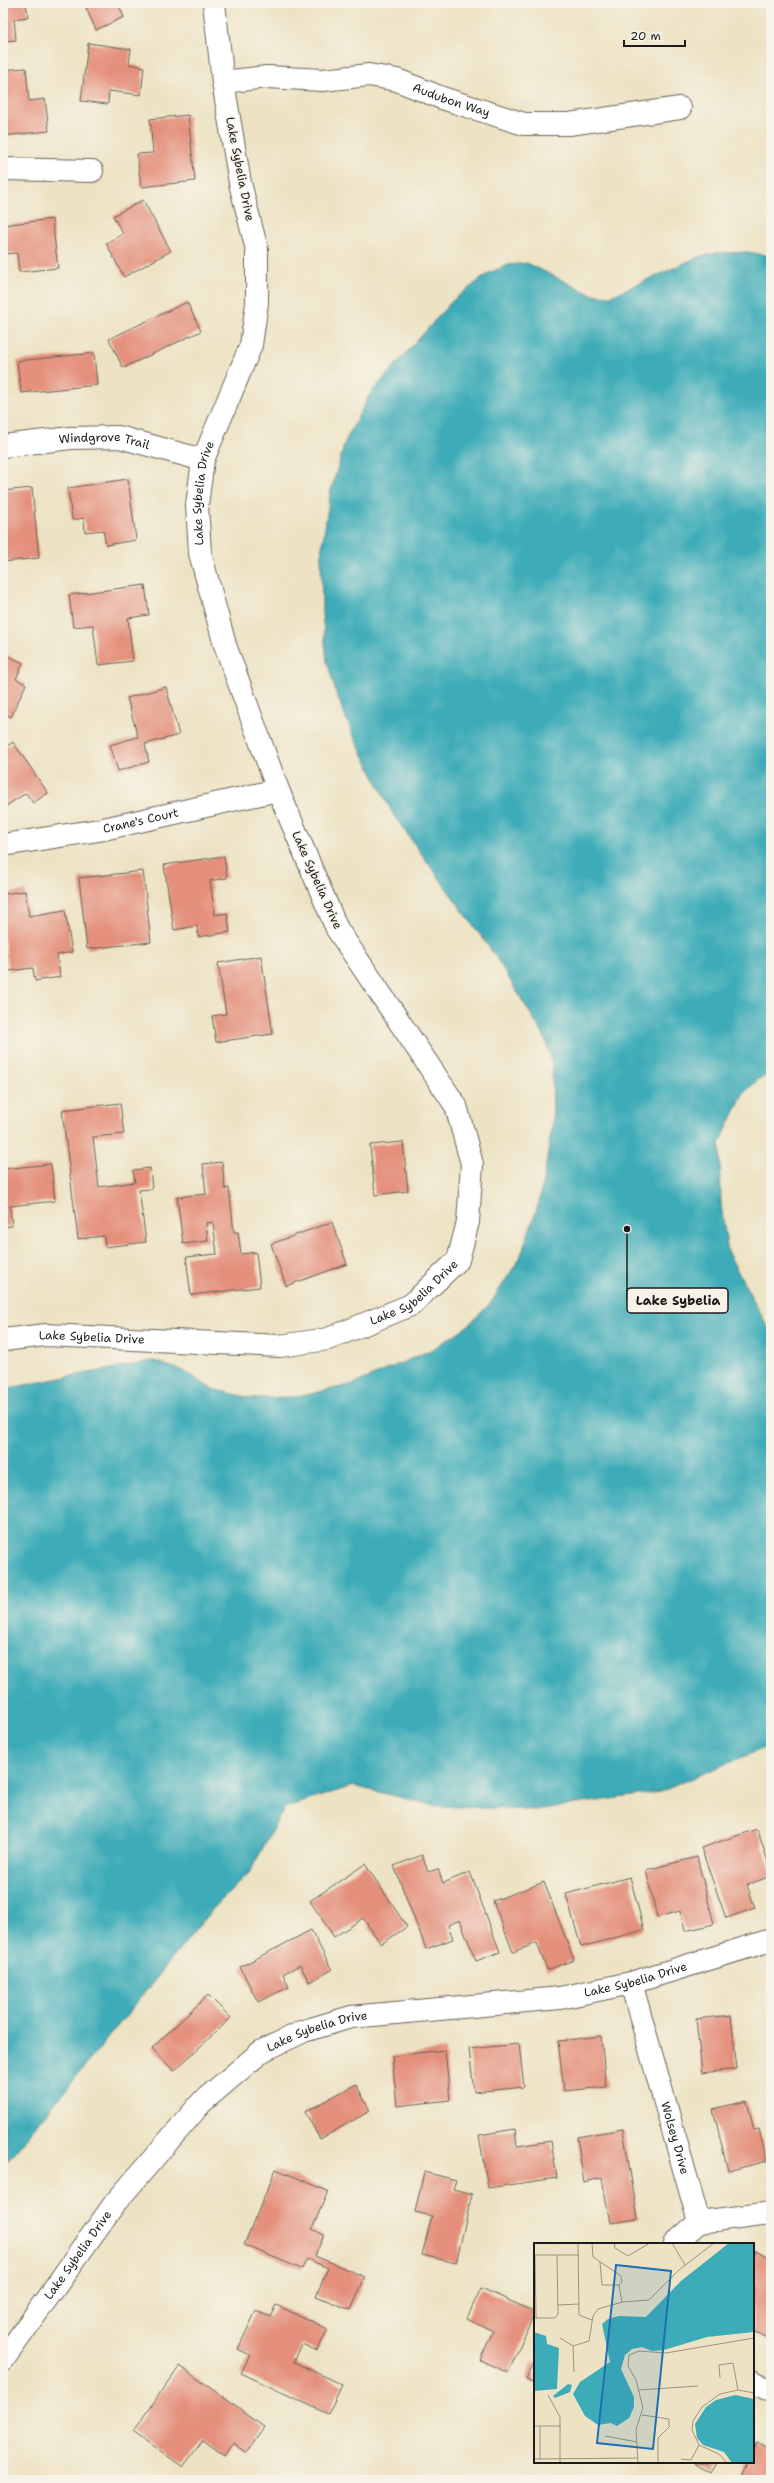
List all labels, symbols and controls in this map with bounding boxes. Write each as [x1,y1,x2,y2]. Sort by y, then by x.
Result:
scale bar [624,22,685,48]
text: 20 m [630,28,661,44]
street label: Audubon Way [410,79,492,121]
street label: Lake Sybelia Drive [222,115,258,223]
street label: Windgrove Trail [58,429,152,453]
street label: Lake Sybelia Drive [189,438,218,546]
street label: Crane's Court [102,804,180,837]
street label: Lake Sybelia Drive [288,828,346,932]
street label: Lake Sybelia Drive [367,1256,462,1329]
callout: Lake Sybelia [627,1288,728,1313]
text: Lake Sybelia [636,1292,720,1309]
street label: Lake Sybelia Drive [38,1327,145,1348]
street label: Lake Sybelia Drive [582,1958,689,2001]
street label: Lake Sybelia Drive [264,2008,368,2056]
street label: Wolsey Drive [657,2100,693,2176]
street label: Lake Sybelia Drive [41,2207,115,2303]
inset map [534,2243,754,2463]

